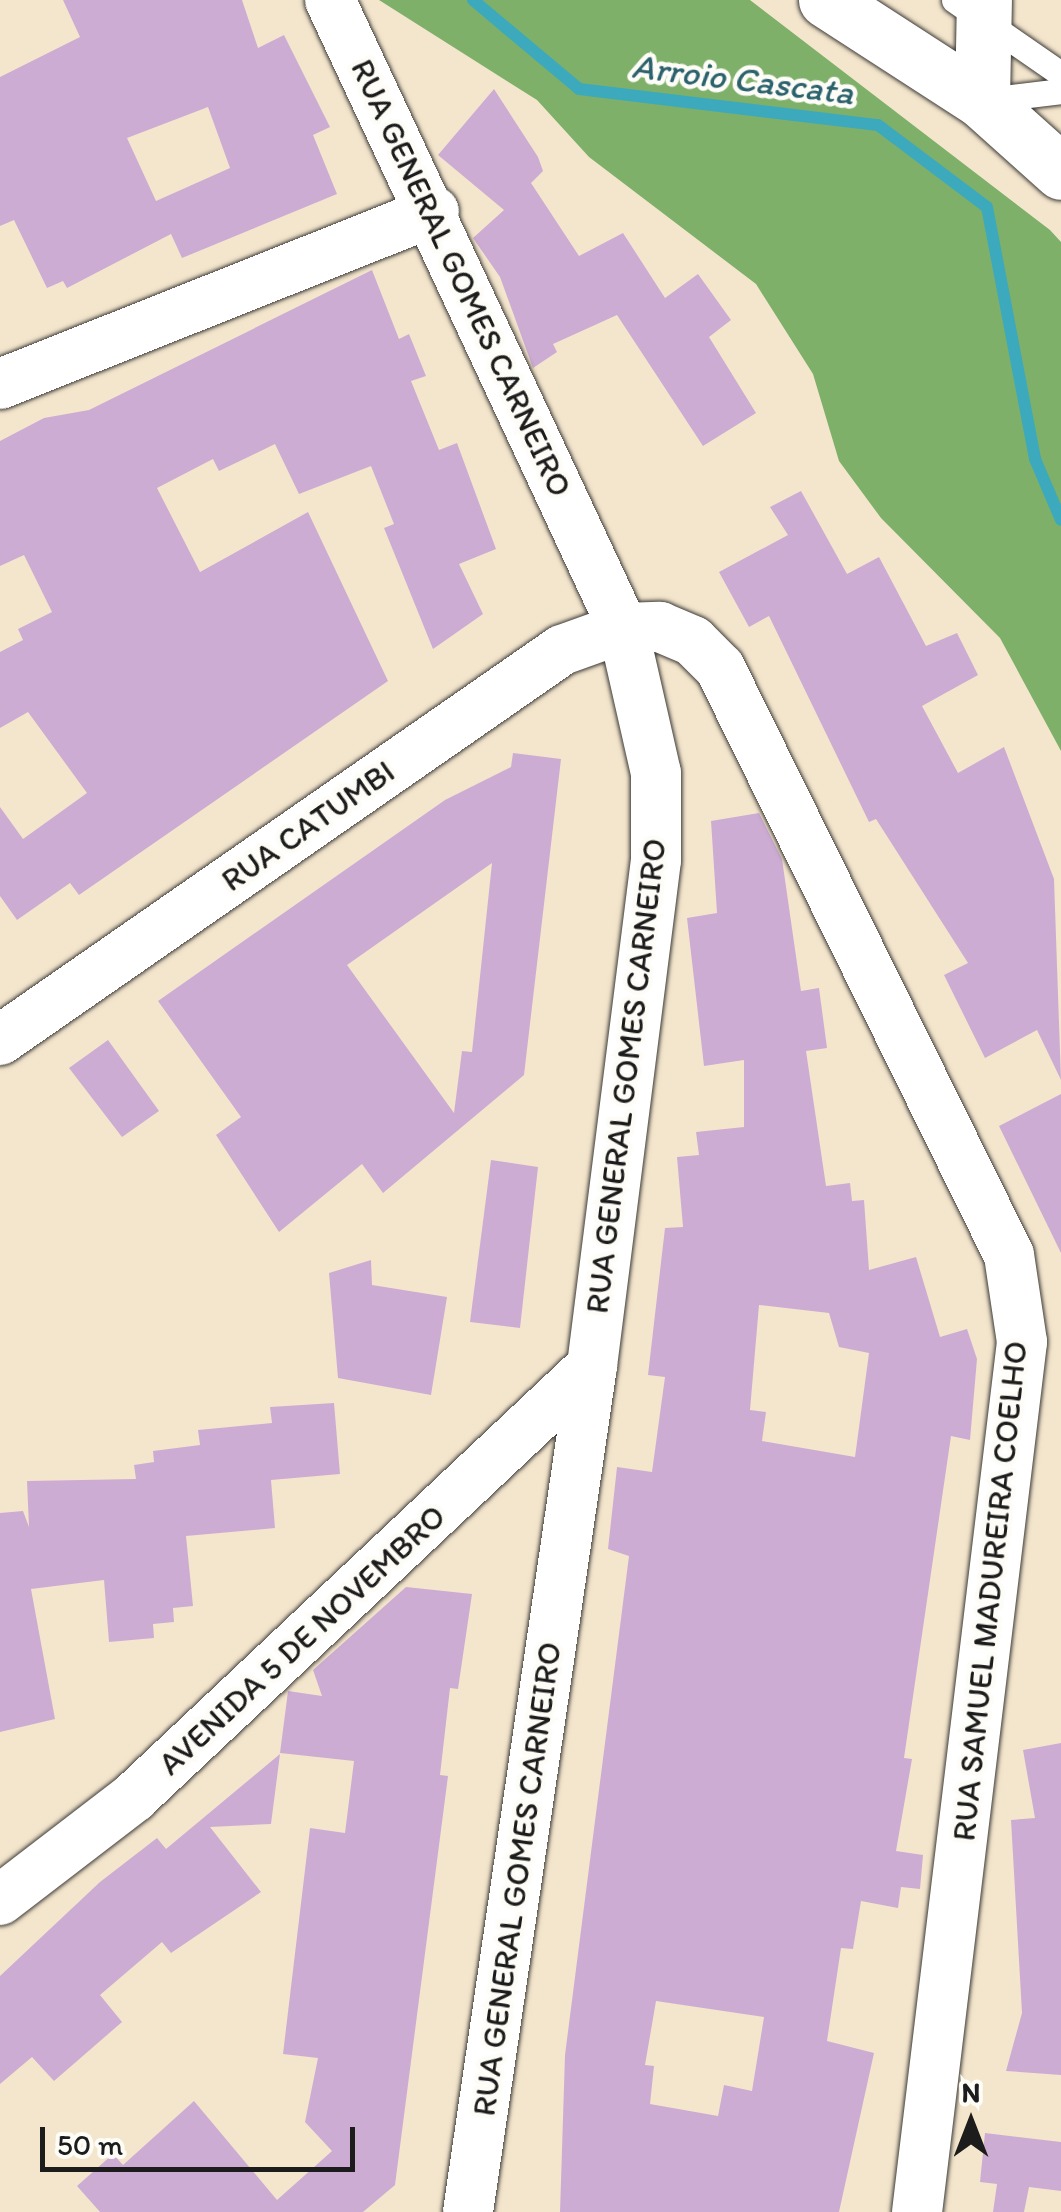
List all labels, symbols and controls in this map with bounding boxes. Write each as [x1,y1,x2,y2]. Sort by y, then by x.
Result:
water label: Arroio Cascata [630,45,856,113]
street label: RUA GENERAL GOMES CARNEIRO [342,52,580,504]
street label: RUA CATUMBI [213,751,403,901]
street label: RUA GENERAL GOMES CARNEIRO [578,835,674,1317]
street label: RUA SAMUEL MADUREIRA COELHO [945,1340,1035,1842]
street label: AVENIDA 5 DE NOVEMBRO [150,1497,454,1783]
street label: RUA GENERAL GOMES CARNEIRO [465,1639,569,2119]
north arrow [921,2072,1021,2172]
text: N [962,2075,980,2109]
scale bar [45,2107,360,2169]
text: 50 m [57,2126,123,2163]

